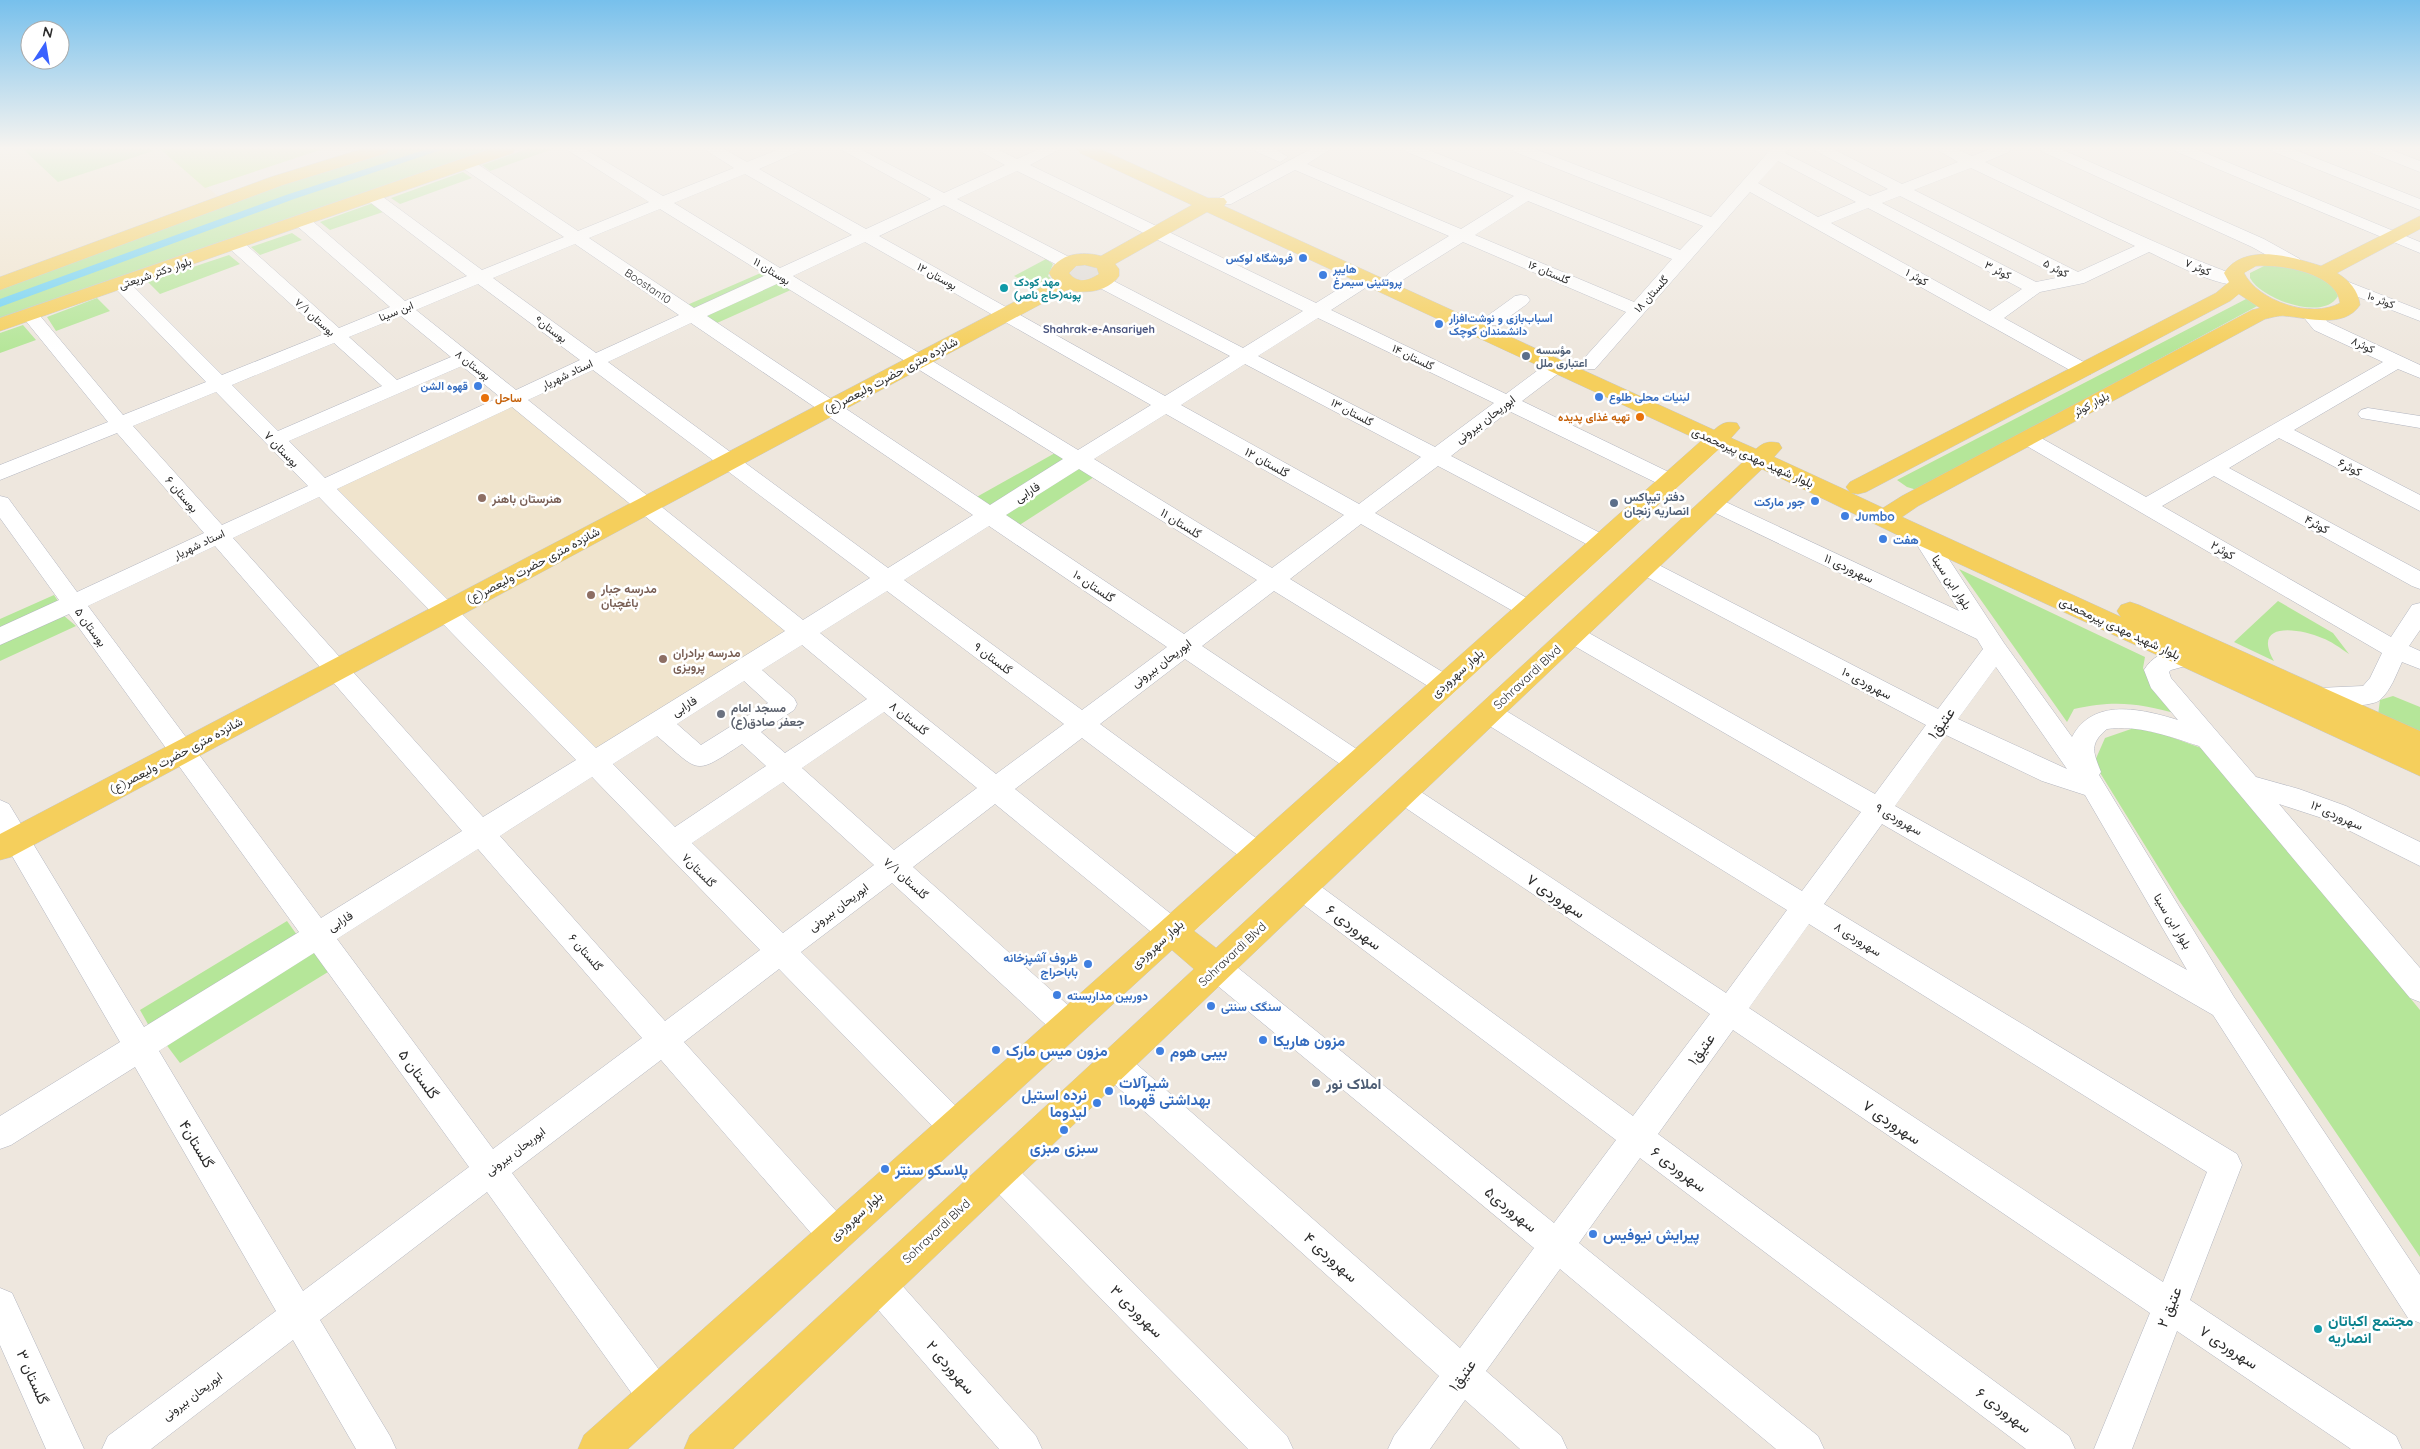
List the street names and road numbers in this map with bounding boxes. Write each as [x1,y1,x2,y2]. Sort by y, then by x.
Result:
street label: بلوار دکتر شریعتی [117,254,193,292]
street label: بوستان ۱۱ [751,254,793,288]
street label: کوثر ۷ [2183,255,2213,279]
street label: کوثر ۵ [2041,256,2071,280]
street label: گلستان ۱۶ [1526,257,1572,287]
street label: کوثر ۳ [1983,257,2014,283]
street label: بوستان ۱۲ [915,259,959,293]
street label: Boostan10 [622,265,674,307]
street label: کوثر ۱ [1903,265,1931,289]
street label: گلستان ۱۸ [1631,273,1671,315]
street label: کوثر ۱۰ [2365,288,2397,312]
street label: بوستان ۷/۱ [292,295,338,339]
street label: ابن سینا [377,298,415,324]
street label: بوستان۹ [532,312,570,346]
street label: شانزده متری حضرت ولیعصر(ع) [822,333,961,418]
street label: کوثر۸ [2349,334,2377,356]
street label: گلستان ۱۴ [1390,341,1436,373]
street label: بوستان ۸ [453,347,493,383]
street label: استاد شهریار [538,356,595,392]
street label: بلوار کوثر [2070,389,2111,420]
street label: ابوریحان بیرونی [1452,391,1519,447]
street label: گلستان ۱۳ [1329,395,1376,429]
street label: بلوار شهید مهدی پیرمحمدی [1689,423,1816,492]
street label: بوستان ۷ [260,428,303,471]
street label: گلستان ۱۲ [1242,444,1292,480]
street label: کوثر۶ [2335,455,2364,480]
street label: بوستان ۶ [161,473,202,516]
street label: فارابی [1012,478,1043,506]
street label: گلستان ۱۱ [1158,505,1204,541]
street label: کوثر۴ [2302,511,2332,538]
street label: شانزده متری حضرت ولیعصر(ع) [464,523,603,608]
street label: استاد شهریار [170,526,227,562]
street label: کوثر۲ [2208,537,2238,564]
street label: سهروردی ١١ [1821,550,1876,587]
street label: بلوار ابن سینا [1928,552,1975,613]
street label: گلستان ۱۰ [1070,567,1118,605]
street label: بلوار شهید مهدی پیرمحمدی [2057,593,2183,664]
street label: بوستان ۵ [71,605,110,650]
street label: ابوریحان بیرونی [1128,635,1195,691]
street label: گلستان ۹ [971,639,1015,677]
street label: Sohravardi Blvd [1490,642,1564,712]
street label: بلوار سهروردی [1428,646,1487,701]
street label: سهروردی ۱۰ [1839,664,1895,703]
street label: فارابی [669,692,700,720]
street label: گلستان ۸ [887,698,931,738]
street label: عتیق۱ [1923,703,1960,743]
street label: شانزده متری حضرت ولیعصر(ع) [107,713,246,798]
street label: سهروردی ۱۲ [2308,797,2365,834]
street label: سهروردی ۹ [1872,800,1925,839]
street label: گلستان۷ [679,850,719,890]
street label: گلستان ۷/۱ [880,854,932,902]
street label: سهروردی ۷ [1523,870,1589,923]
street label: ابوریحان بیرونی [805,879,872,935]
street label: بلوار ابن سینا [2150,891,2195,952]
street label: سهروردی ۶ [1322,900,1386,955]
street label: فارابی [325,907,356,935]
street label: بلوار سهروردی [1128,917,1187,972]
street label: Sohravardi Blvd [1195,919,1269,989]
street label: سهروردی ۸ [1831,919,1884,960]
street label: گلستان ۶ [566,930,606,974]
street label: عتیق۱ [1683,1029,1720,1069]
street label: گلستان ۵ [395,1045,444,1103]
street label: سهروردی ۷ [1859,1096,1925,1149]
street label: گلستان۴ [175,1117,219,1172]
street label: ابوریحان بیرونی [482,1123,549,1179]
street label: سهروردی ۶ [1647,1142,1711,1197]
street label: سهروردی۵ [1480,1182,1541,1237]
street label: بلوار سهروردی [827,1189,886,1244]
street label: Sohravardi Blvd [899,1196,973,1266]
street label: سهروردی ۴ [1299,1228,1362,1287]
street label: سهروردی ۳ [1106,1281,1168,1342]
street label: عتیق ۲ [2152,1284,2187,1330]
street label: سهروردی ۷ [2196,1321,2262,1374]
street label: سهروردی ۲ [922,1336,980,1399]
street label: گلستان ۳ [13,1347,54,1408]
street label: عتیق۱ [1444,1355,1481,1395]
street label: ابوریحان بیرونی [159,1368,226,1424]
street label: سهروردی ۶ [1972,1383,2036,1438]

